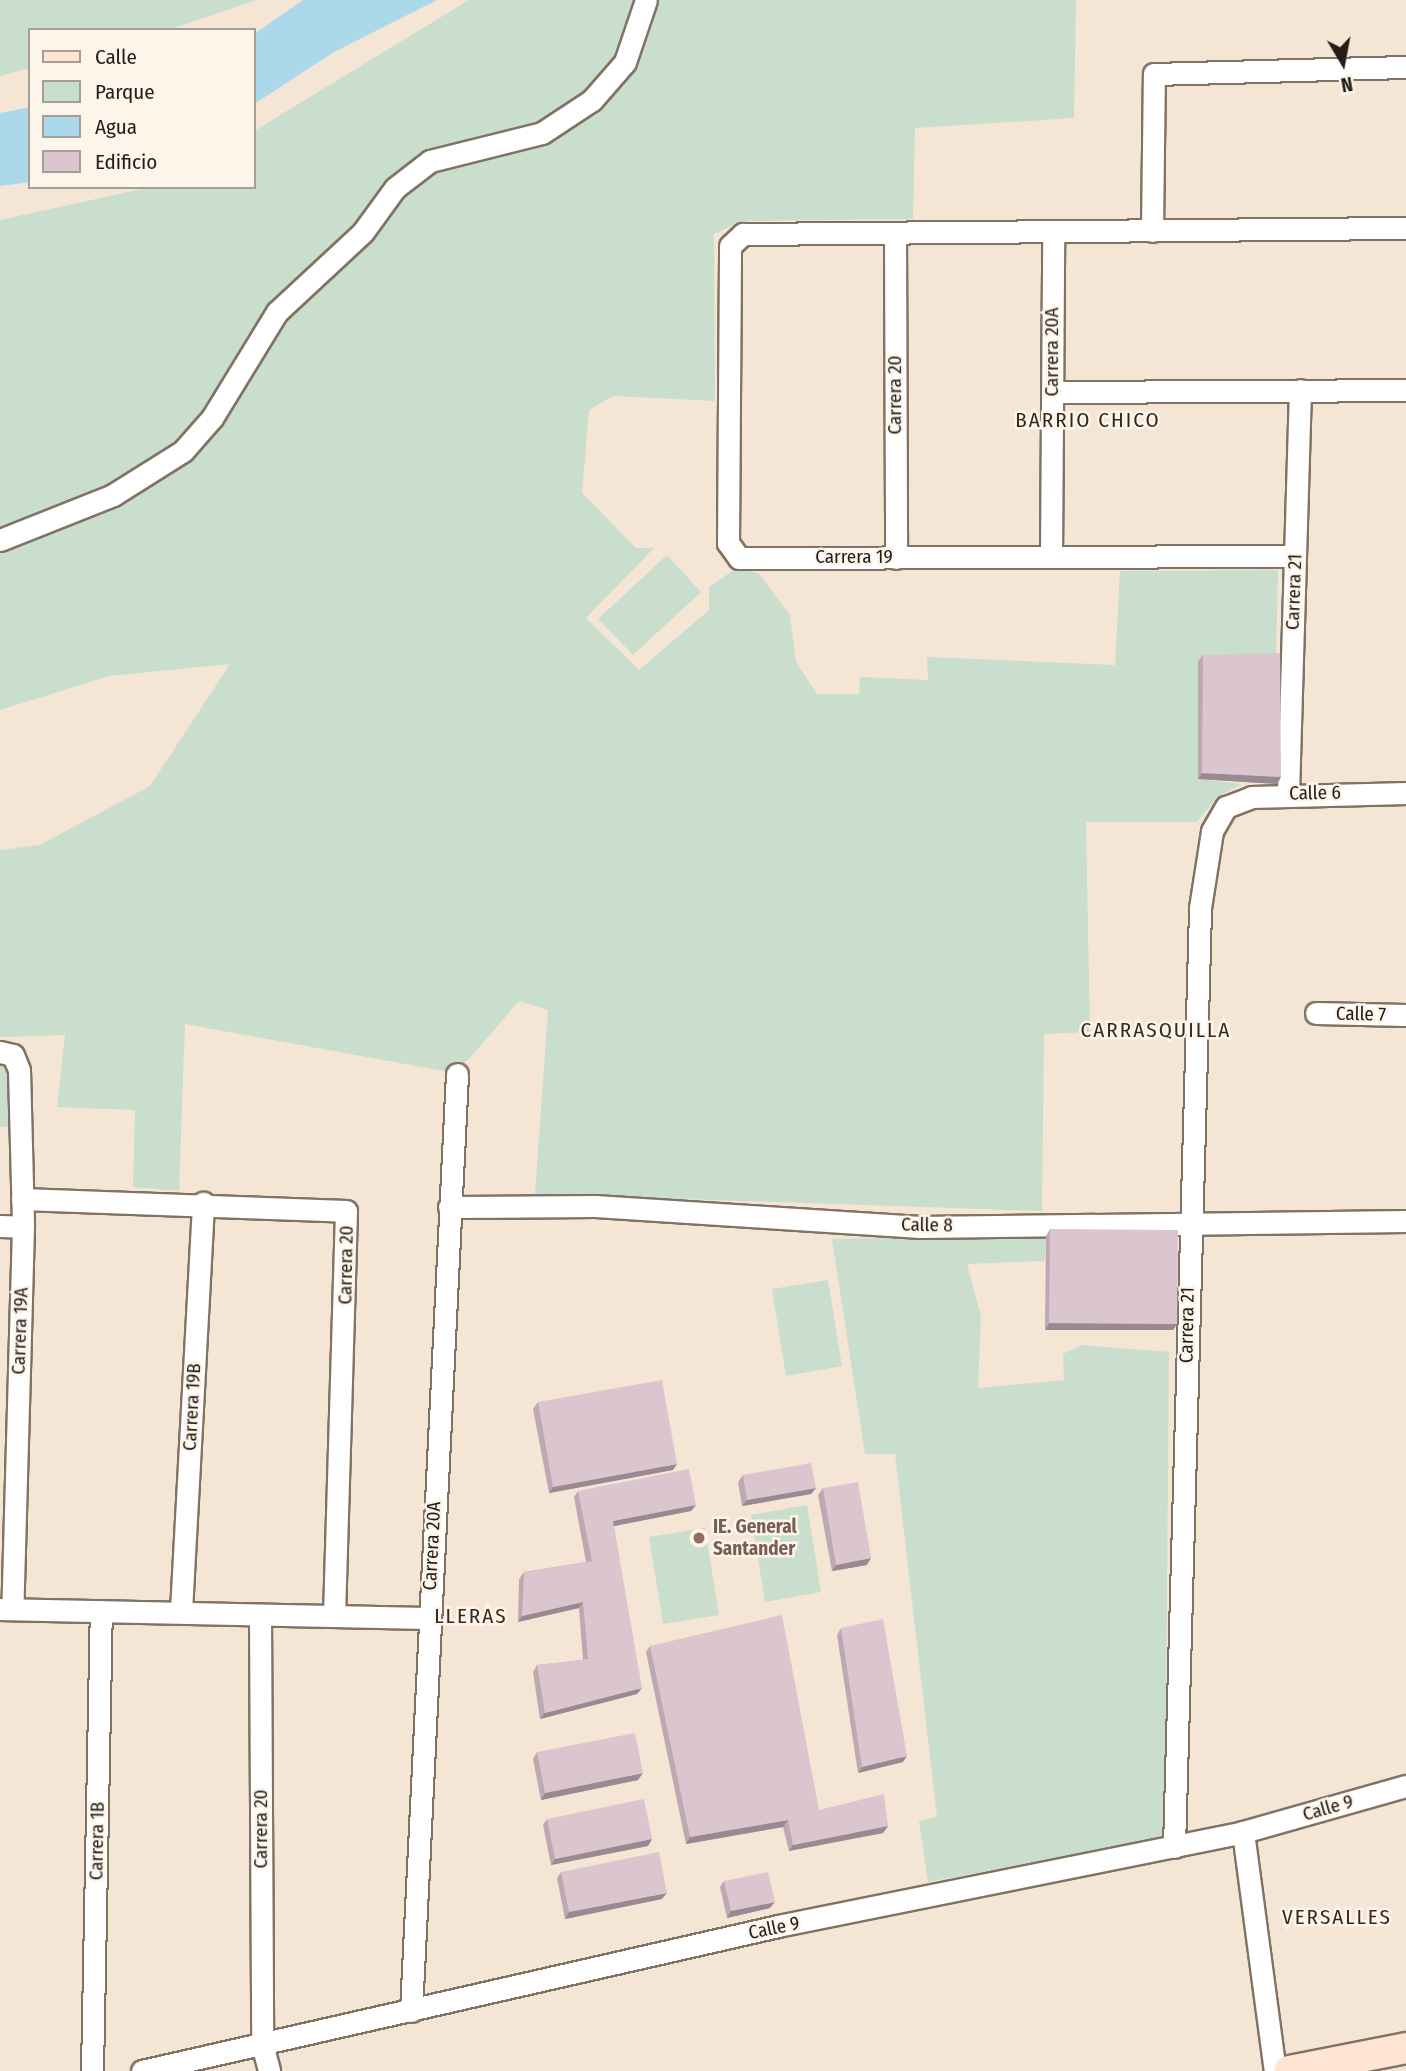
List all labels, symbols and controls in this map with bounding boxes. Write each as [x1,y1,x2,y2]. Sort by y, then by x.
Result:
legend [28,28,256,189]
north arrow [1308,28,1378,98]
text: Calle [95,44,137,70]
text: N [1339,72,1354,96]
text: Parque [95,79,155,105]
text: Agua [95,114,137,140]
text: Edificio [95,149,157,175]
street label: Carrera 20A [1041,308,1063,396]
street label: Carrera 20 [884,356,906,434]
district label: BARRIO CHICO [1017,407,1159,433]
street label: Carrera 19 [815,546,893,568]
street label: Carrera 21 [1281,554,1307,630]
street label: Calle 6 [1289,781,1341,805]
street label: Calle 7 [1336,1002,1386,1026]
district label: CARRASQUILLA [1082,1017,1230,1043]
street label: Calle 8 [901,1213,953,1237]
street label: Carrera 20 [334,1225,358,1305]
street label: Carrera 19A [7,1287,33,1375]
street label: Carrera 21 [1175,1287,1199,1363]
street label: Carrera 19B [178,1363,206,1451]
street label: Carrera 20A [418,1501,446,1591]
place label: IE. General Santander [713,1516,797,1560]
marker: IE. General Santander [691,1530,707,1546]
district label: LLERAS [435,1603,507,1629]
street label: Carrera 20 [250,1790,272,1868]
street label: Calle 9 [1300,1790,1356,1826]
street label: Carrera 1B [85,1802,109,1880]
district label: VERSALLES [1283,1904,1391,1930]
street label: Calle 9 [746,1911,802,1945]

